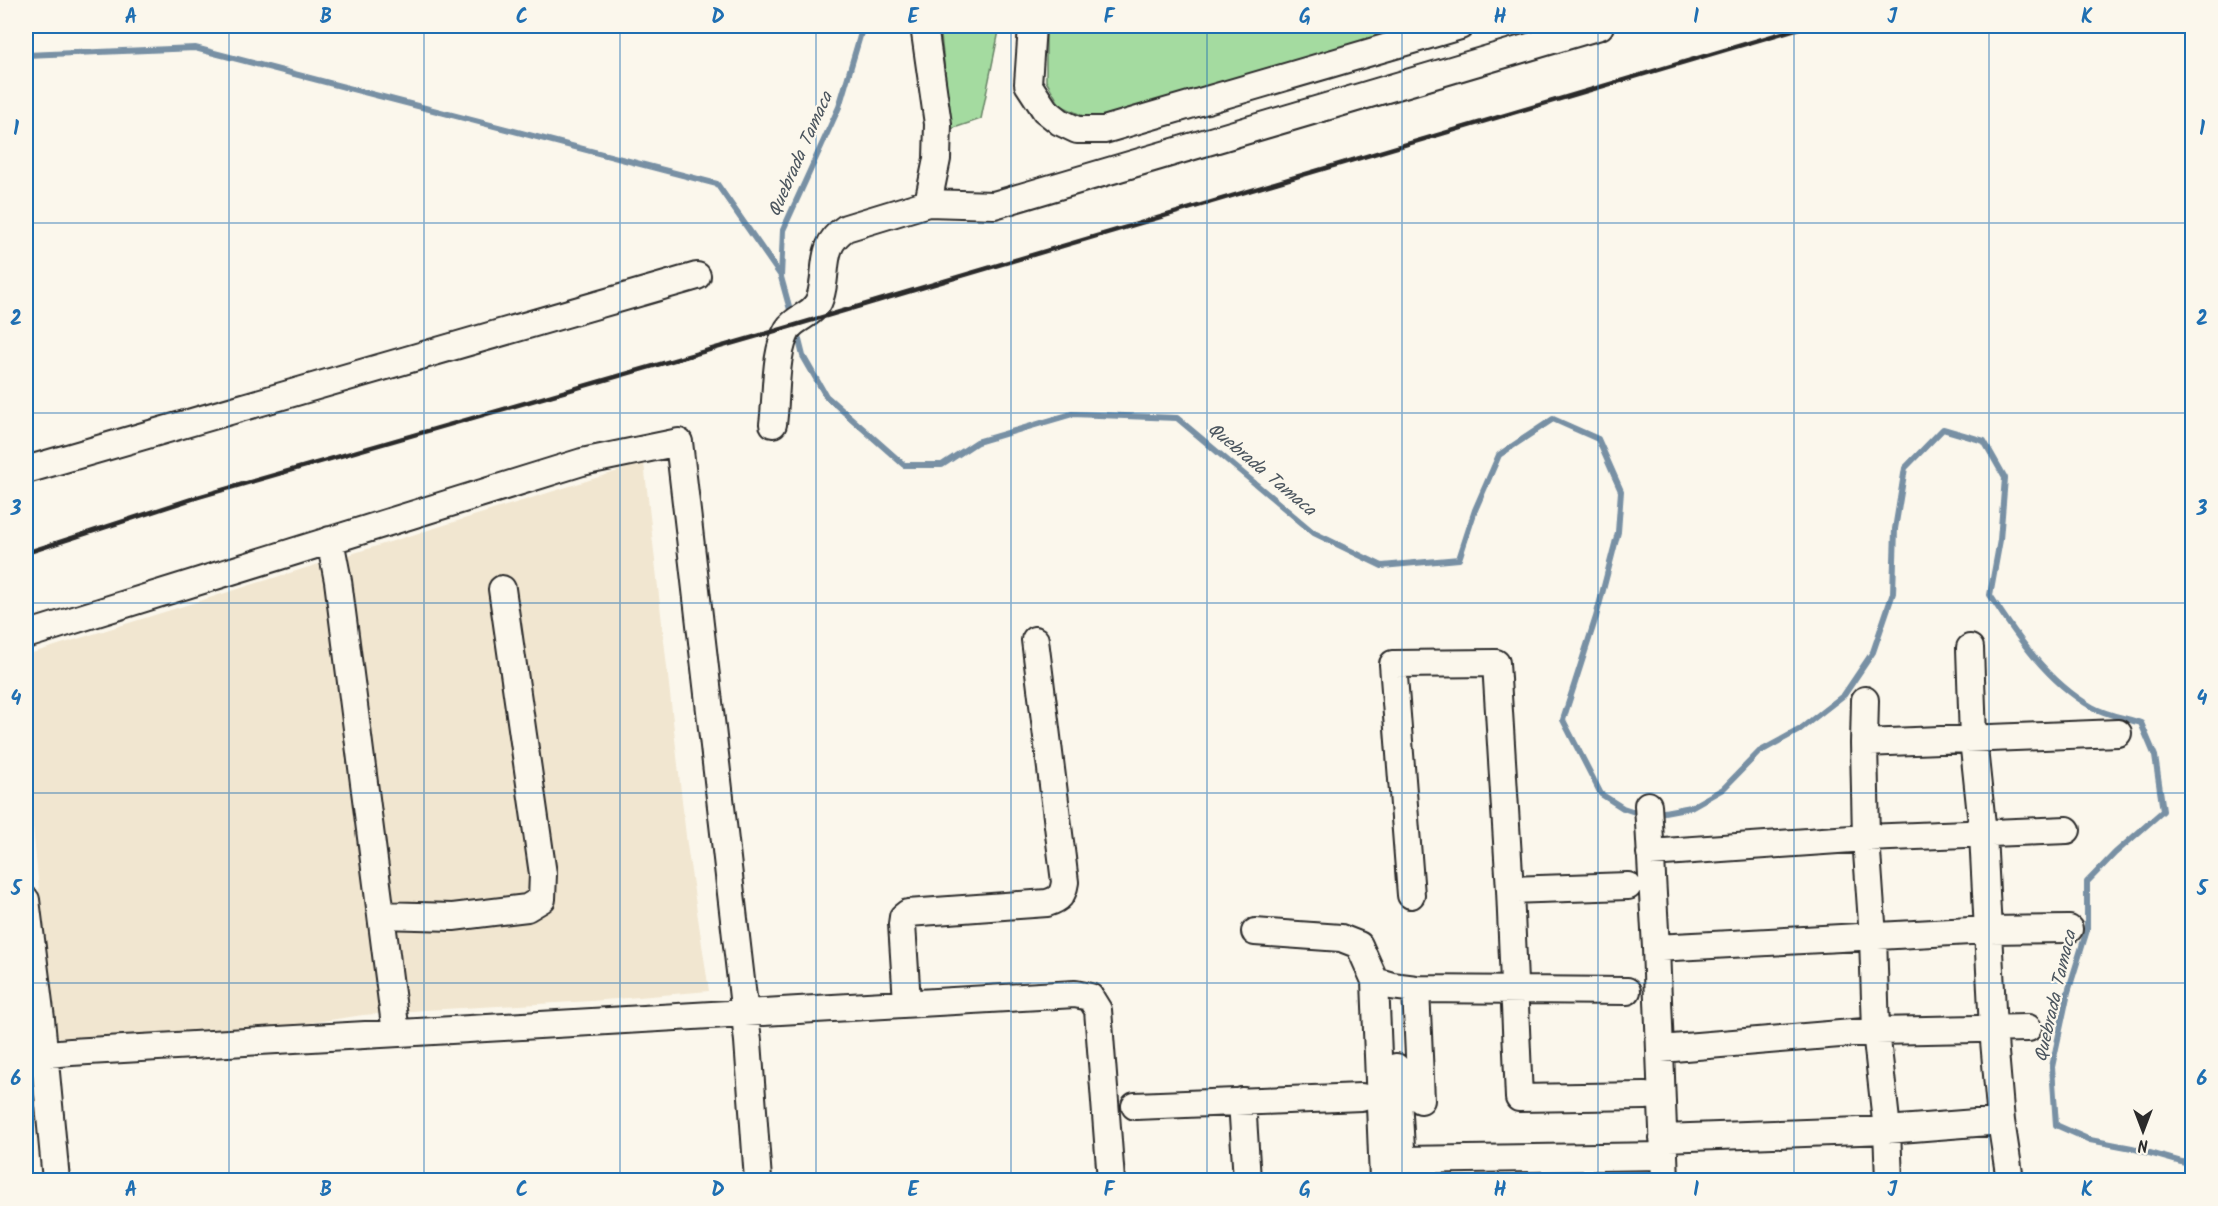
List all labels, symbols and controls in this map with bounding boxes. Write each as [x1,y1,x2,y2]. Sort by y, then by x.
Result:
text: A [125,2,137,34]
text: B [320,2,332,34]
text: C [516,2,528,34]
text: D [711,2,725,34]
text: E [907,2,919,34]
text: F [1104,2,1116,34]
text: G [1299,2,1311,34]
text: H [1493,2,1507,34]
text: I [1693,2,1699,34]
text: J [1887,2,1898,34]
text: K [2081,2,2093,34]
water label: Quebrada Tamaca [761,86,843,222]
text: 1 [13,114,19,146]
text: 1 [2199,114,2205,146]
text: 2 [10,304,22,336]
text: 2 [2196,304,2208,336]
water label: Quebrada Tamaca [1200,416,1323,525]
text: 3 [10,494,22,526]
text: 3 [2196,494,2208,526]
text: 4 [11,684,22,716]
text: 4 [2197,684,2208,716]
text: 5 [10,874,23,906]
text: 5 [2196,874,2209,906]
water label: Quebrada Tamaca [2027,926,2086,1065]
text: 6 [11,1064,22,1096]
text: 6 [2197,1064,2208,1096]
north arrow [2113,1101,2173,1161]
text: N [2138,1132,2148,1157]
text: A [125,1175,137,1206]
text: B [320,1175,332,1206]
text: C [516,1175,528,1206]
text: D [711,1175,725,1206]
text: E [907,1175,919,1206]
text: F [1104,1175,1116,1206]
text: G [1299,1175,1311,1206]
text: H [1493,1175,1507,1206]
text: I [1693,1175,1699,1206]
text: J [1887,1175,1898,1206]
text: K [2081,1175,2093,1206]

